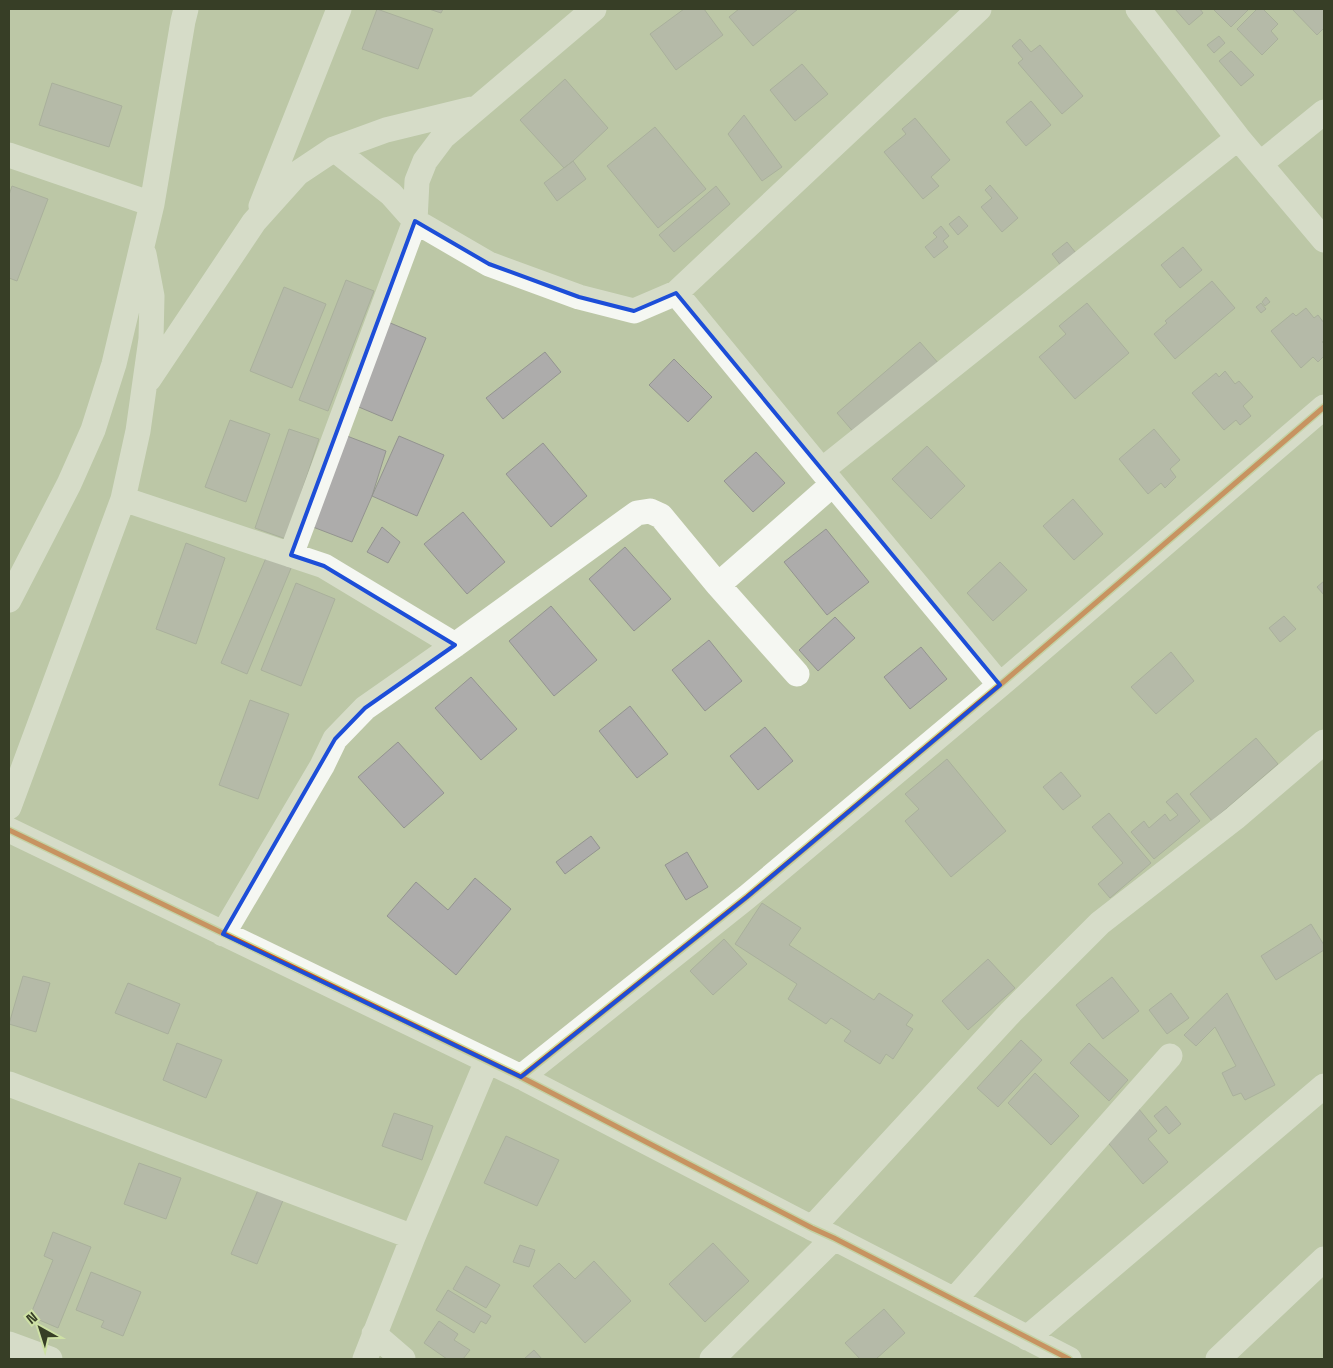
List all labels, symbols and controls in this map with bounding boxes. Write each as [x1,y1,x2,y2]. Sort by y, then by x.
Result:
north arrow [15,1303,65,1353]
text: N [23,1308,41,1328]

